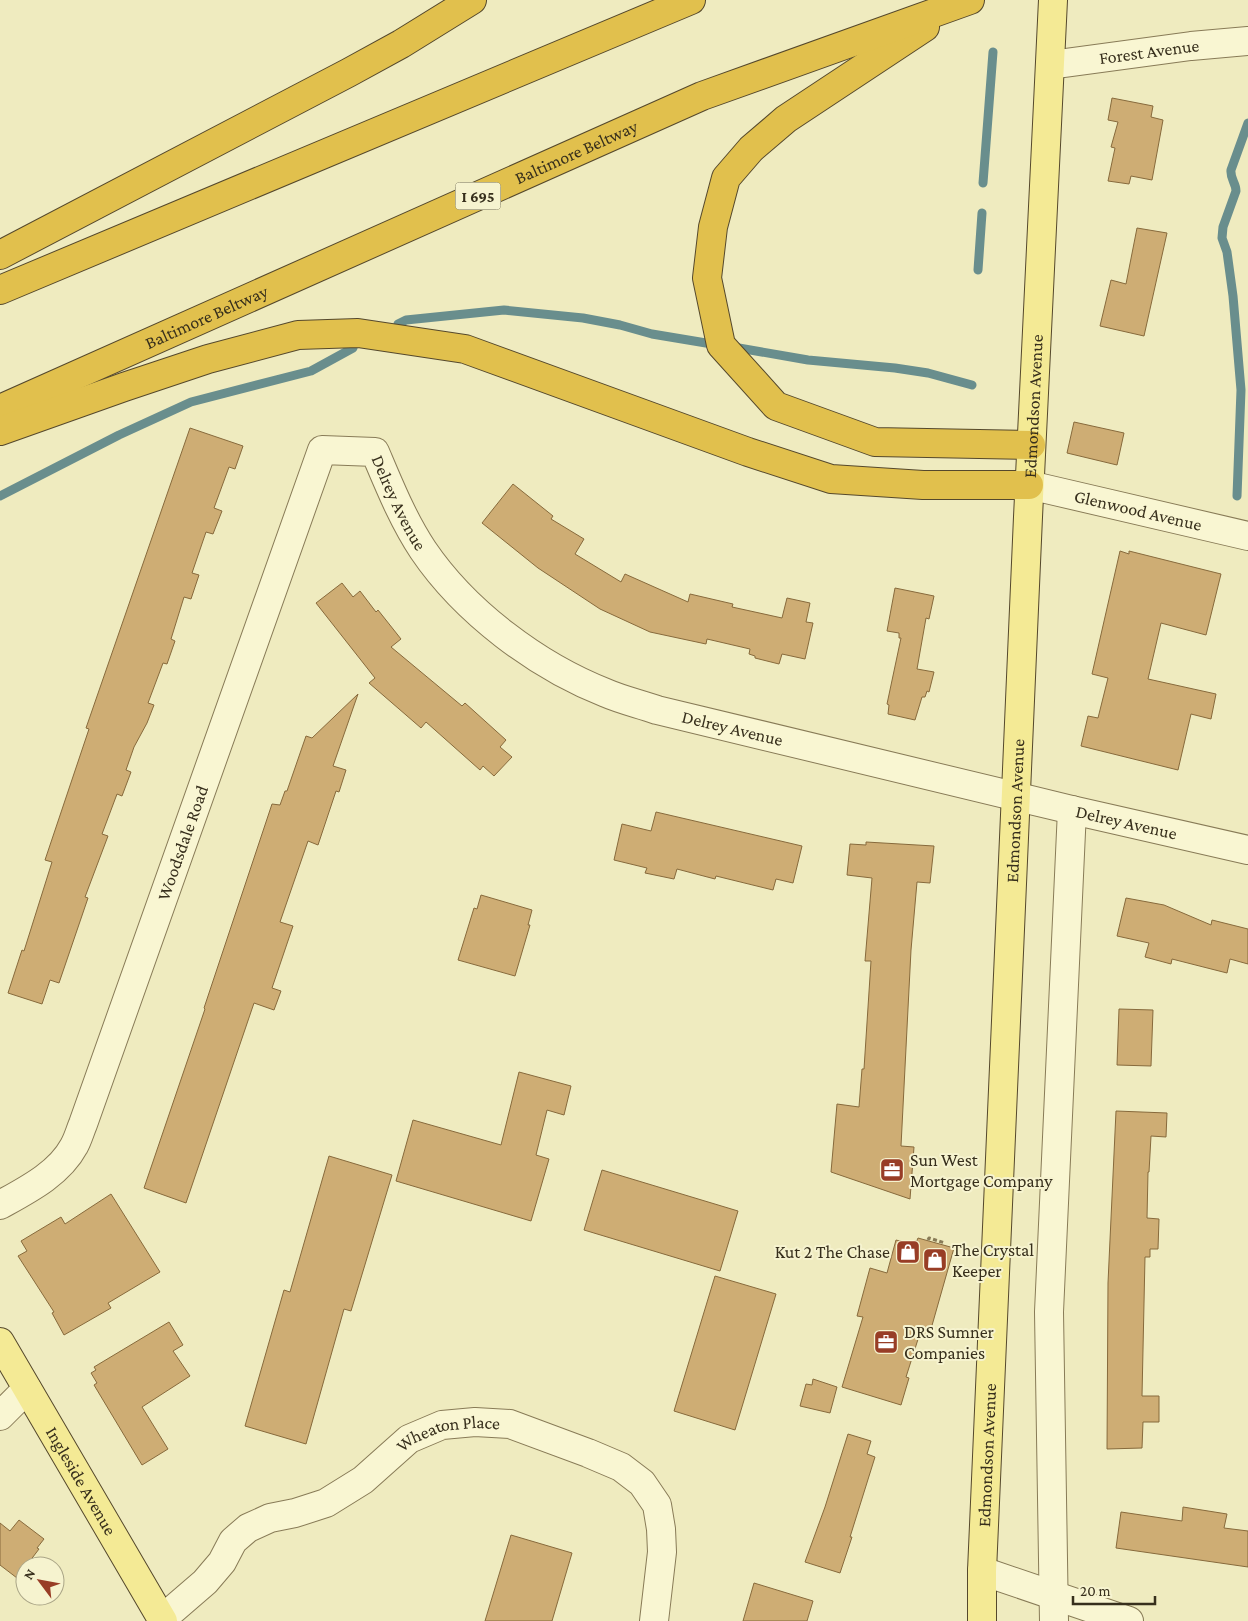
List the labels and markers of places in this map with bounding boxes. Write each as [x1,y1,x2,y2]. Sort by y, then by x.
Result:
place label: Sun West Mortgage Company [910,1150,1053,1191]
office icon: Sun West Mortgage Company [879,1157,905,1183]
shop icon: Kut 2 The Chase [895,1239,921,1265]
place label: The Crystal Keeper [952,1240,1034,1281]
place label: Kut 2 The Chase [775,1242,890,1262]
shop icon: The Crystal Keeper [922,1247,948,1273]
place label: DRS Sumner Companies [904,1322,995,1363]
office icon: DRS Sumner Companies [873,1329,899,1355]

